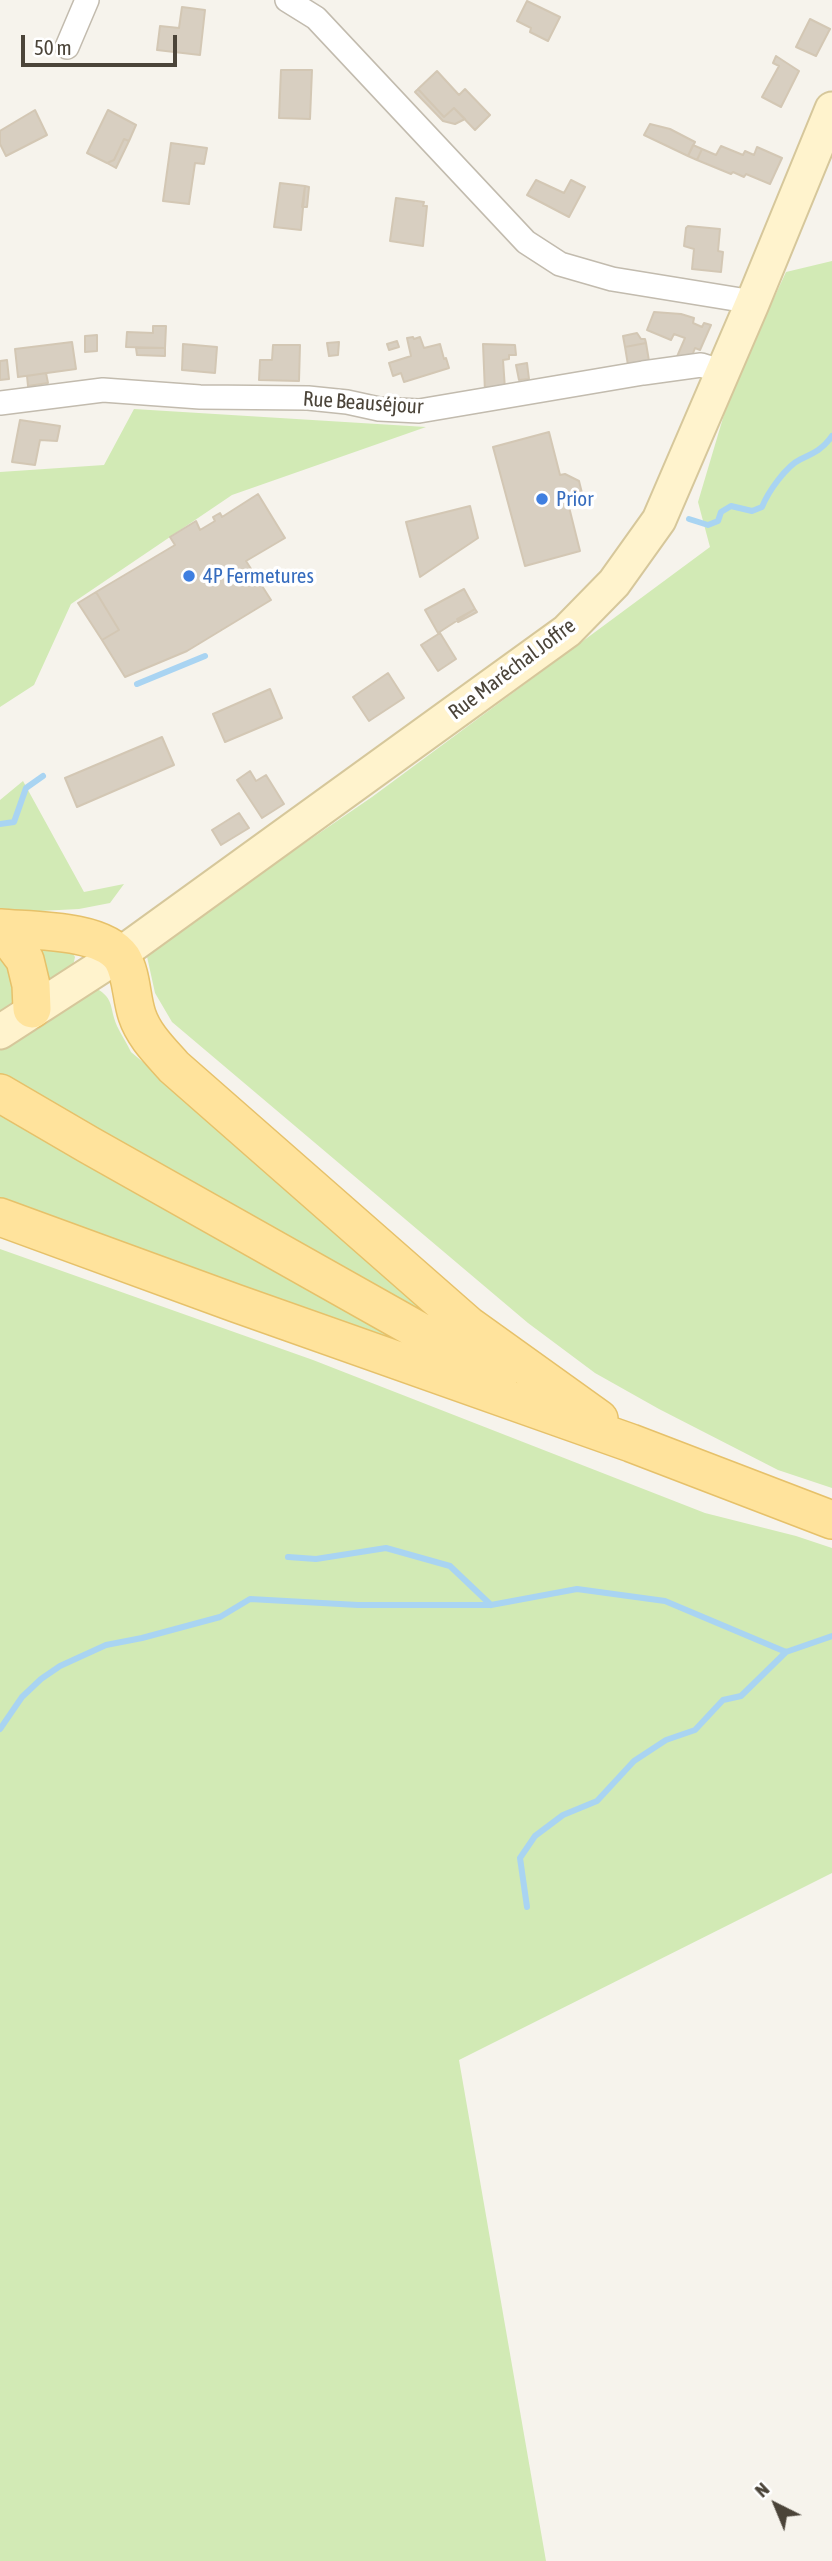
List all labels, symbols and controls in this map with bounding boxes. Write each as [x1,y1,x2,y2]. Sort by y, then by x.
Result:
scale bar [24,21,180,65]
text: 50 m [34,35,72,59]
street label: Rue Beauséjour [302,386,424,420]
place label: Prior [556,486,593,512]
marker: Prior [534,491,550,507]
place label: 4P Fermetures [203,563,314,589]
marker: 4P Fermetures [181,568,197,584]
street label: Rue Maréchal Joffre [444,613,580,725]
north arrow [741,2470,811,2540]
text: N [750,2478,773,2502]

